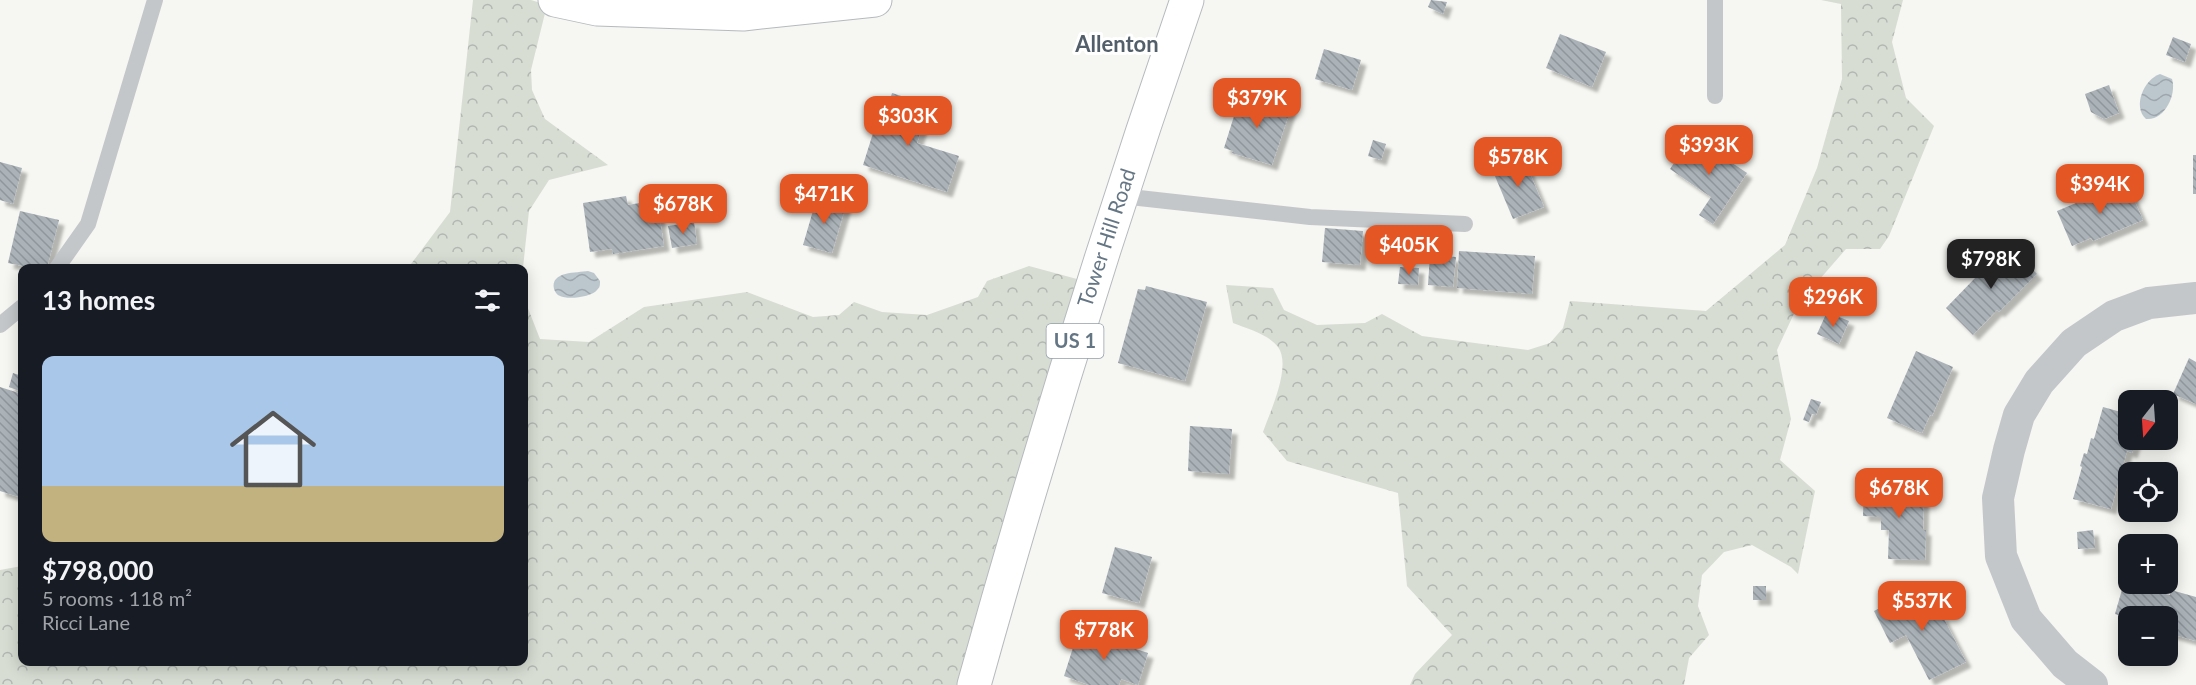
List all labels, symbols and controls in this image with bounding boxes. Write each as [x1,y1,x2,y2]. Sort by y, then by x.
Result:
district label: Allenton [1074,30,1159,57]
pin: $379K [1215,78,1299,129]
text: $379K [1227,85,1287,109]
pin: $303K [866,96,950,147]
text: $303K [878,103,938,127]
pin: $393K [1667,125,1751,176]
text: $393K [1679,132,1739,156]
pin: $578K [1476,137,1560,188]
text: $578K [1488,144,1548,168]
pin: $394K [2058,164,2142,215]
street label: Tower Hill Road [1071,165,1140,310]
text: $394K [2070,171,2130,195]
pin: $471K [782,174,866,225]
text: $471K [794,181,854,205]
pin: $678K [641,184,725,235]
text: $678K [653,191,713,215]
pin: $405K [1367,225,1451,276]
text: $405K [1379,232,1439,256]
pin: $798K [1949,239,2033,290]
text: $798K [1961,246,2021,270]
pin: $296K [1791,277,1875,328]
text: 13 homes [42,284,155,316]
icon: filters [471,284,504,317]
text: $296K [1803,284,1863,308]
road number: US 1 [1046,324,1104,358]
north arrow [2118,390,2178,450]
map controls [2118,390,2178,666]
icon: home [219,395,327,503]
button: locate [2118,462,2178,522]
pin: $678K [1857,468,1941,519]
text: $678K [1869,475,1929,499]
button: + [2118,534,2178,594]
text: $798,000 [42,554,154,586]
pin: $537K [1880,581,1964,632]
text: 5 rooms · 118 m² [42,586,192,610]
text: $537K [1892,588,1952,612]
button: − [2118,606,2178,666]
text: Ricci Lane [42,610,130,634]
pin: $778K [1062,610,1146,661]
text: $778K [1074,617,1134,641]

